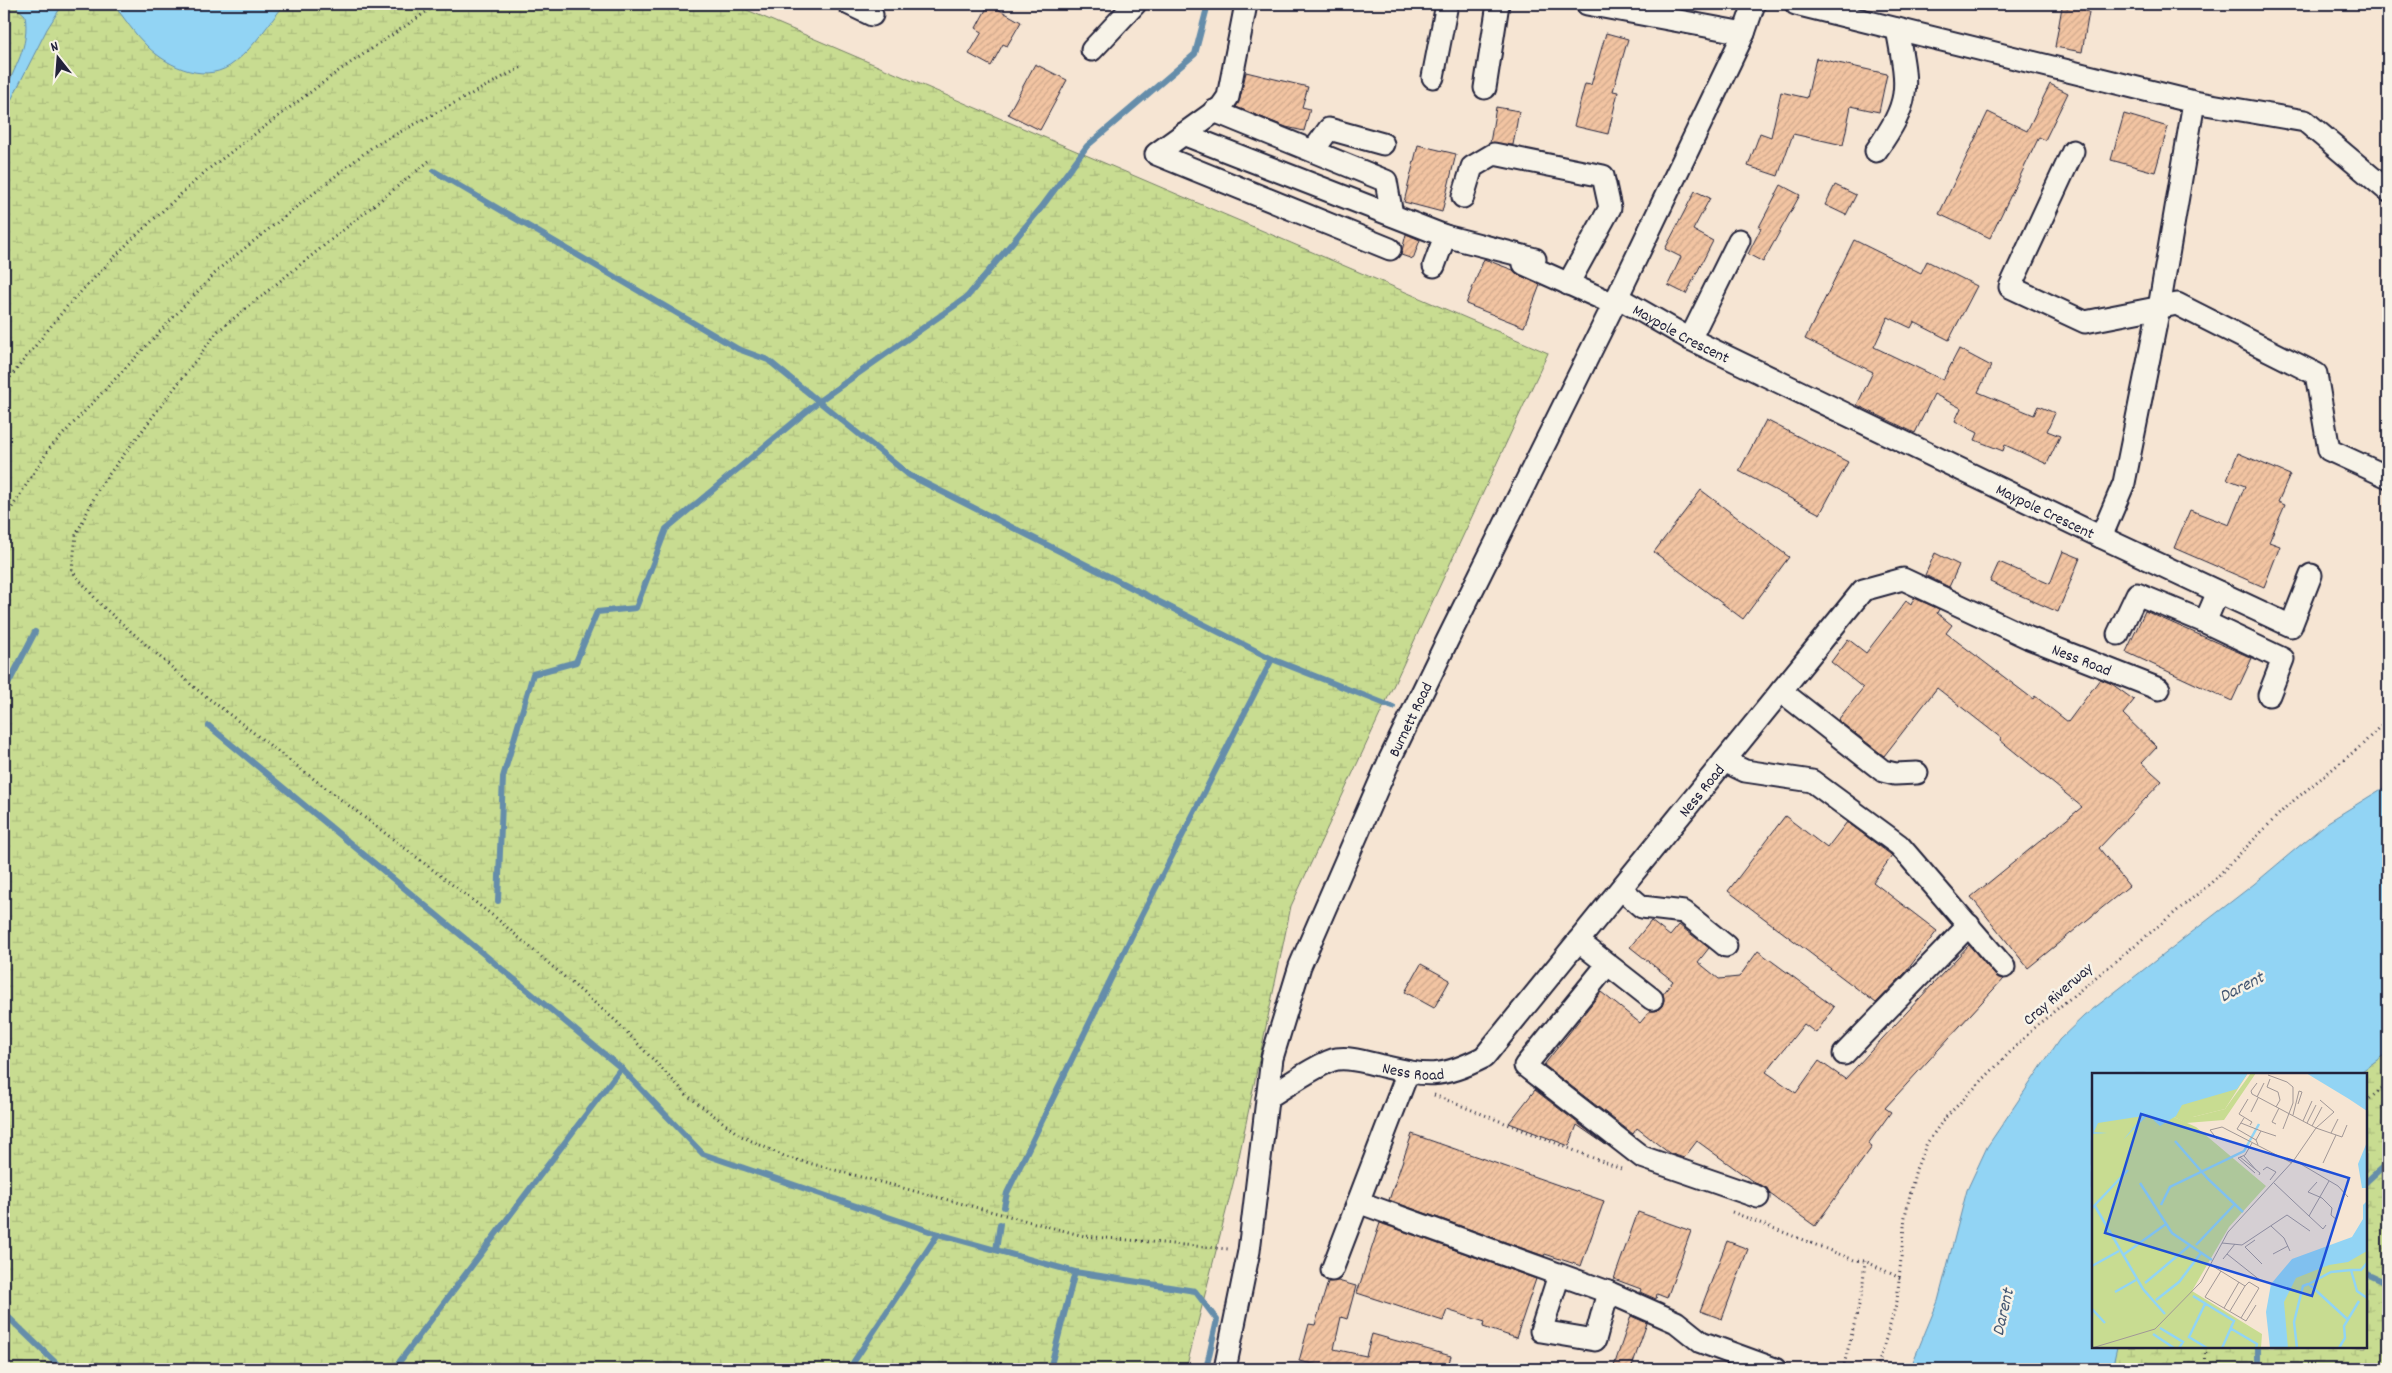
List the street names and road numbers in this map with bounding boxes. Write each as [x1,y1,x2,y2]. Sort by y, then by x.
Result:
street label: Maypole Crescent [1628,299,1733,370]
street label: Maypole Crescent [1991,479,2098,546]
street label: Ness Road [2048,639,2114,683]
street label: Burnett Road [1384,679,1439,761]
street label: Ness Road [1674,760,1731,823]
street label: Cray Riverway [2019,958,2099,1032]
street label: Ness Road [1380,1057,1446,1088]

